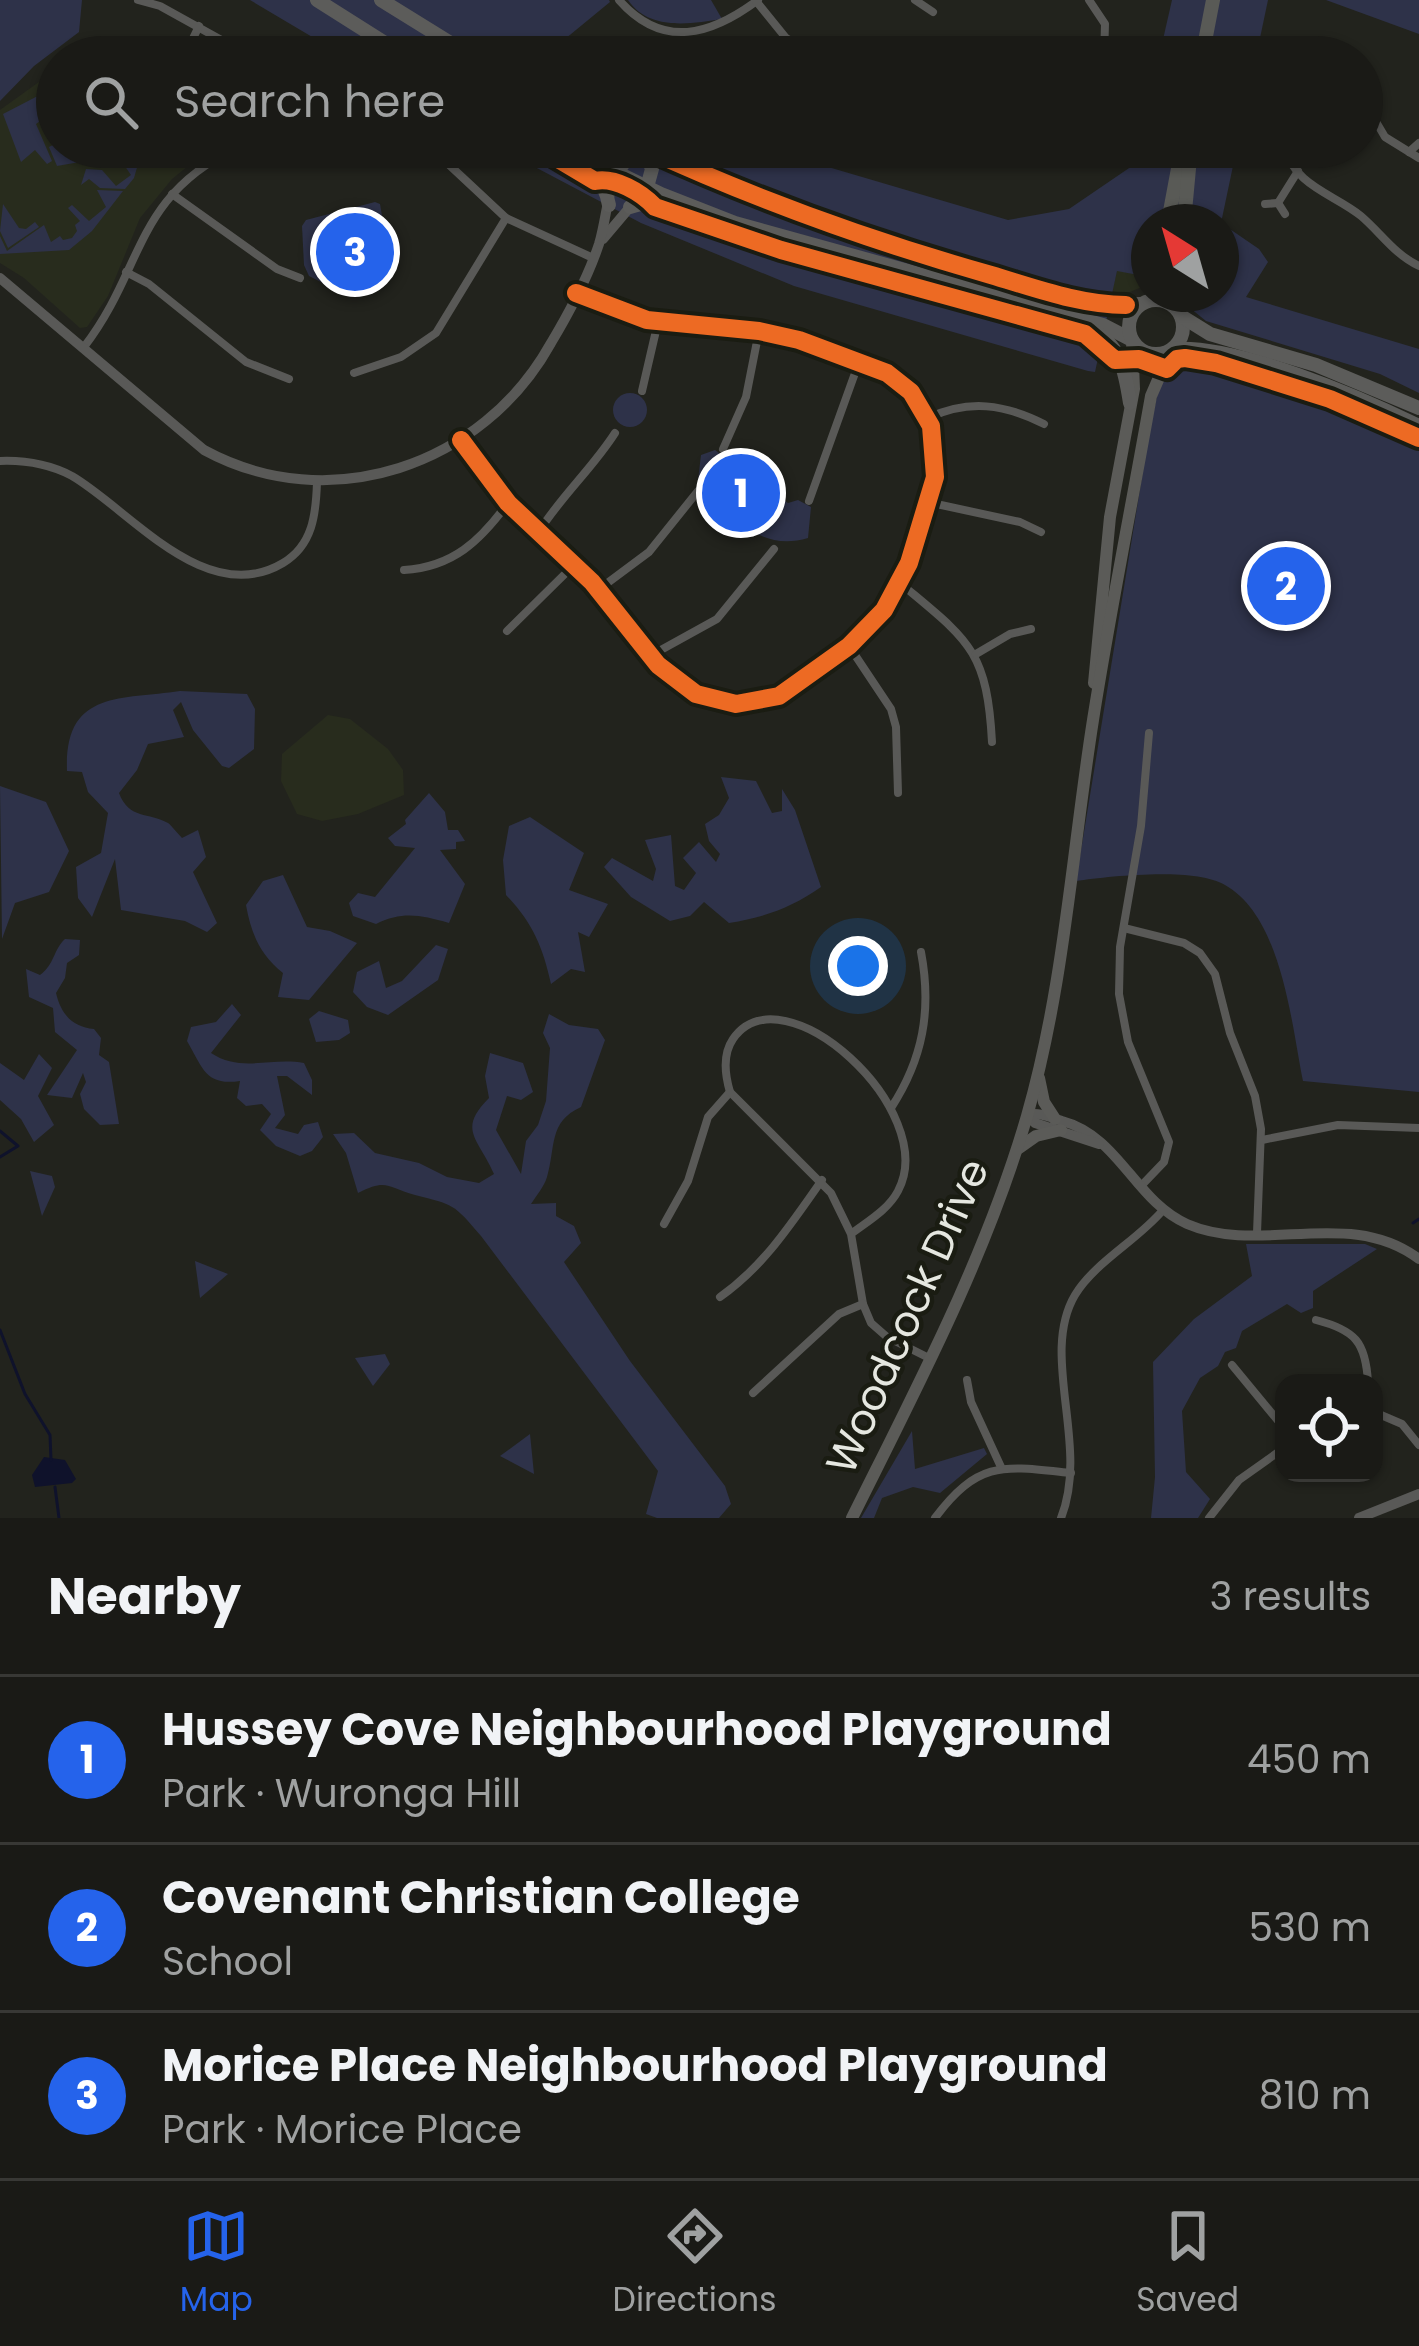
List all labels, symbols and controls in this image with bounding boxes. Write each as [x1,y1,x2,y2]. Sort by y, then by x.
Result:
search box [36,36,1383,168]
icon: search [78,69,144,135]
text: Search here [174,70,445,133]
north arrow [1131,204,1239,312]
pin: 3 [316,207,394,297]
pin: 1 [702,448,780,538]
pin: 2 [1247,541,1325,631]
your location [828,936,888,996]
street label: Woodcock Drive [812,1149,1003,1483]
map controls [1275,1374,1383,1482]
button: locate [1275,1374,1383,1482]
text: Nearby [48,1560,241,1632]
text: 3 results [1209,1569,1371,1624]
text: Hussey Cove Neighbourhood Playground [162,1698,1112,1761]
text: 1 [80,1732,94,1787]
text: 450 m [1247,1732,1371,1787]
text: Park · Wuronga Hill [162,1766,521,1821]
text: Covenant Christian College [162,1866,800,1929]
text: 2 [76,1900,98,1955]
text: 530 m [1248,1900,1371,1955]
text: School [162,1934,293,1989]
text: Morice Place Neighbourhood Playground [162,2034,1108,2097]
text: 3 [75,2068,99,2123]
text: 810 m [1259,2068,1371,2123]
text: Park · Morice Place [162,2102,522,2157]
tab: Map [180,2203,253,2325]
tab: Directions [613,2203,776,2325]
tab: Saved [1136,2203,1239,2325]

